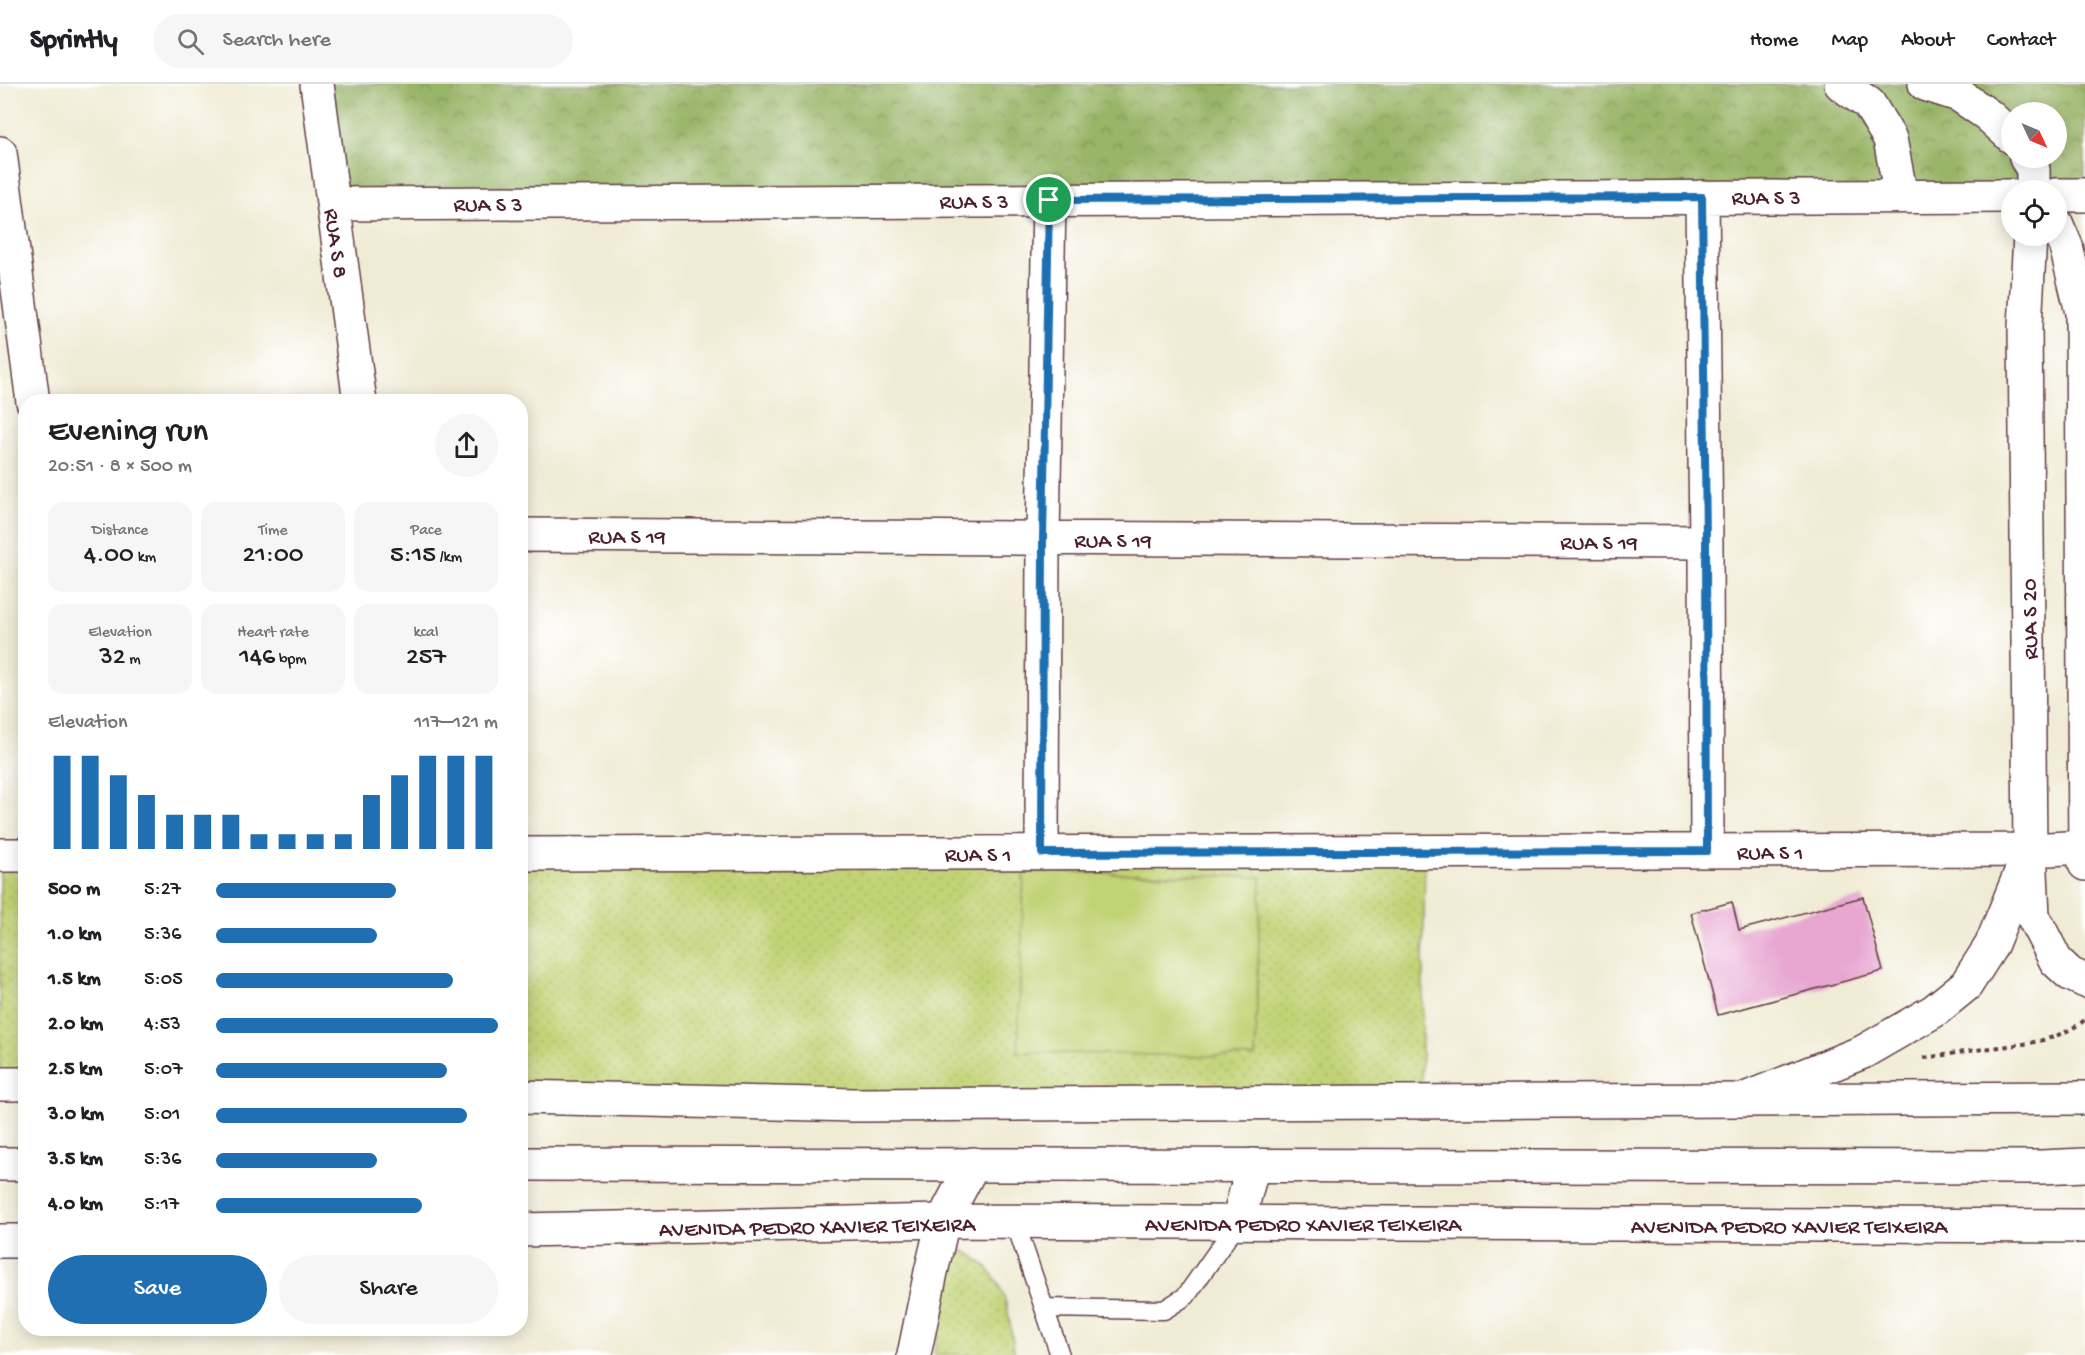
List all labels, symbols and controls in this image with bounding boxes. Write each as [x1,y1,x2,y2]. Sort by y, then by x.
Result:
search box [153,14,573,68]
text: Sprintly [30,25,117,58]
icon: search [174,25,207,58]
text: Search here [222,28,331,54]
text: Home [1750,29,1798,54]
text: Map [1831,29,1868,54]
text: About [1901,29,1954,54]
text: Contact [1987,29,2055,54]
north arrow [2001,102,2067,168]
map controls [2001,102,2067,246]
pin [1023,174,1074,225]
button: locate [2001,180,2067,246]
icon: arrive [1032,183,1065,216]
street label: RUA S 3 [1731,187,1801,213]
street label: RUA S 3 [939,191,1009,217]
street label: RUA S 3 [453,194,523,220]
street label: RUA S 8 [316,207,352,280]
text: Evening run [48,414,208,452]
button: share [435,414,498,477]
text: 20:51 · 8 × 500 m [48,456,192,479]
text: Distance [92,522,148,541]
text: Time [258,522,288,541]
text: Pace [410,522,442,541]
street label: RUA S 19 [588,526,666,552]
street label: RUA S 19 [1074,530,1152,556]
street label: RUA S 19 [1560,532,1638,558]
text: 4.00 [84,541,134,572]
text: 21:00 [243,541,303,572]
text: 5:15 [390,541,436,572]
text: km [134,549,156,568]
text: /km [436,549,462,568]
street label: RUA S 20 [2018,578,2046,660]
text: Elevation [88,624,152,643]
text: Heart rate [237,624,309,643]
text: kcal [414,624,438,643]
text: 32 [99,643,126,674]
text: 146 [239,643,275,674]
text: 257 [406,643,446,674]
text: m [126,651,141,670]
text: bpm [275,651,307,670]
text: Elevation [48,712,128,735]
text: 117–121 m [414,712,498,735]
street label: RUA S 1 [1737,842,1803,868]
street label: RUA S 1 [945,844,1011,870]
text: 500 m [48,879,100,902]
text: 5:27 [144,879,181,902]
text: 1.0 km [48,924,102,947]
text: 5:36 [144,924,181,947]
text: 1.5 km [48,969,101,992]
text: 5:05 [144,969,183,992]
text: 2.0 km [48,1014,103,1037]
text: 4:53 [144,1014,181,1037]
text: 2.5 km [48,1059,102,1082]
text: 5:07 [144,1059,183,1082]
text: 3.0 km [48,1104,104,1127]
text: 5:01 [144,1104,180,1127]
text: 3.5 km [48,1149,103,1172]
text: 5:36 [144,1149,181,1172]
text: 4.0 km [48,1194,103,1217]
text: 5:17 [144,1194,179,1217]
street label: AVENIDA PEDRO XAVIER TEIXEIRA [659,1213,977,1245]
street label: AVENIDA PEDRO XAVIER TEIXEIRA [1145,1214,1462,1240]
street label: AVENIDA PEDRO XAVIER TEIXEIRA [1631,1216,1948,1242]
button: Save [48,1255,267,1324]
button: Share [279,1255,498,1324]

